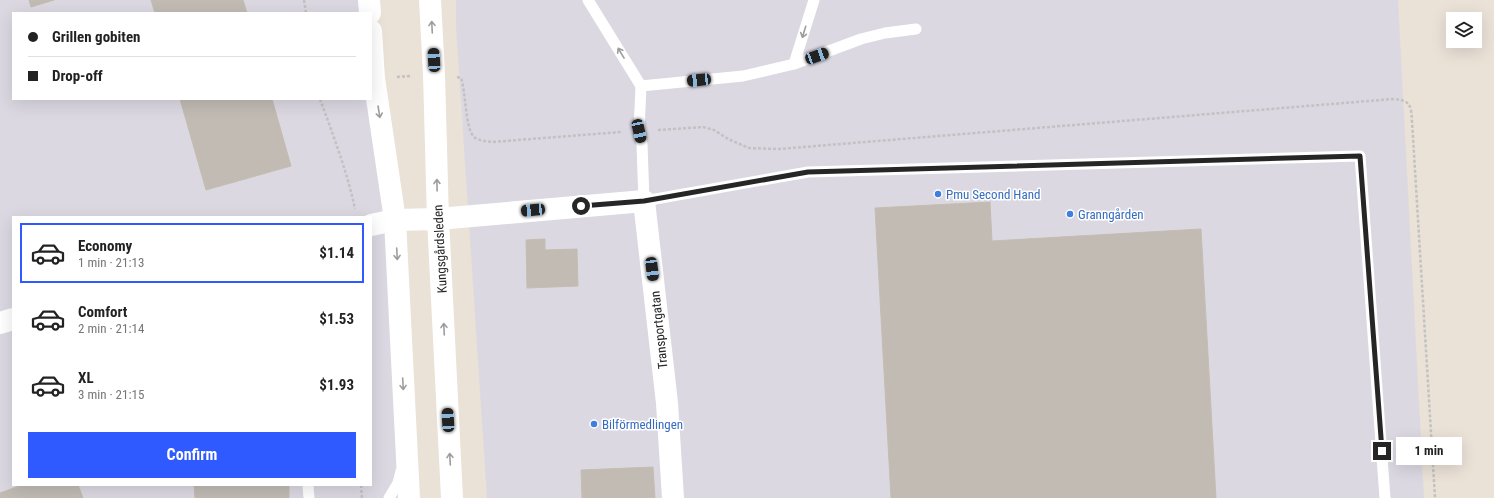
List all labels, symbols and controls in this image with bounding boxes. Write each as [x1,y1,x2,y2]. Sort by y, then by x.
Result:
map controls [1446,12,1482,48]
button: layers [1446,12,1482,48]
one-way arrow [428,21,435,34]
one-way arrow [800,25,807,38]
text: Grillen gobiten [52,28,140,46]
car [804,46,830,66]
one-way arrow [616,47,624,59]
car [427,48,441,72]
text: Drop-off [52,67,103,85]
car [686,73,712,87]
one-way arrow [375,105,383,118]
car [631,118,647,144]
one-way arrow [433,179,441,192]
place label: Pmu Second Hand [946,187,1040,202]
marker: Pmu Second Hand [933,189,943,199]
route start [572,197,590,215]
car [521,203,545,217]
street label: Kungsgårdsleden [430,204,450,294]
place label: Granngården [1078,207,1144,222]
marker: Granngården [1065,209,1075,219]
icon: car [30,235,66,271]
text: Economy [78,237,132,255]
text: $1.14 [319,244,354,262]
one-way arrow [393,247,401,260]
text: 1 min · 21:13 [78,255,144,270]
car [645,256,659,282]
street label: Transportgatan [647,290,671,370]
icon: car [30,301,66,337]
text: Comfort [78,303,127,321]
text: $1.53 [319,310,354,328]
text: 2 min · 21:14 [78,321,144,336]
one-way arrow [440,323,447,336]
icon: car [30,367,66,403]
text: XL [78,369,94,387]
text: $1.93 [319,376,354,394]
one-way arrow [400,377,407,390]
text: 3 min · 21:15 [78,387,144,402]
car [441,408,455,432]
place label: Bilförmedlingen [602,417,683,432]
marker: Bilförmedlingen [589,419,599,429]
button: Confirm [28,432,356,478]
callout: 1 min [1396,437,1462,465]
route end [1373,442,1391,460]
text: 1 min [1415,443,1443,458]
one-way arrow [446,453,454,466]

